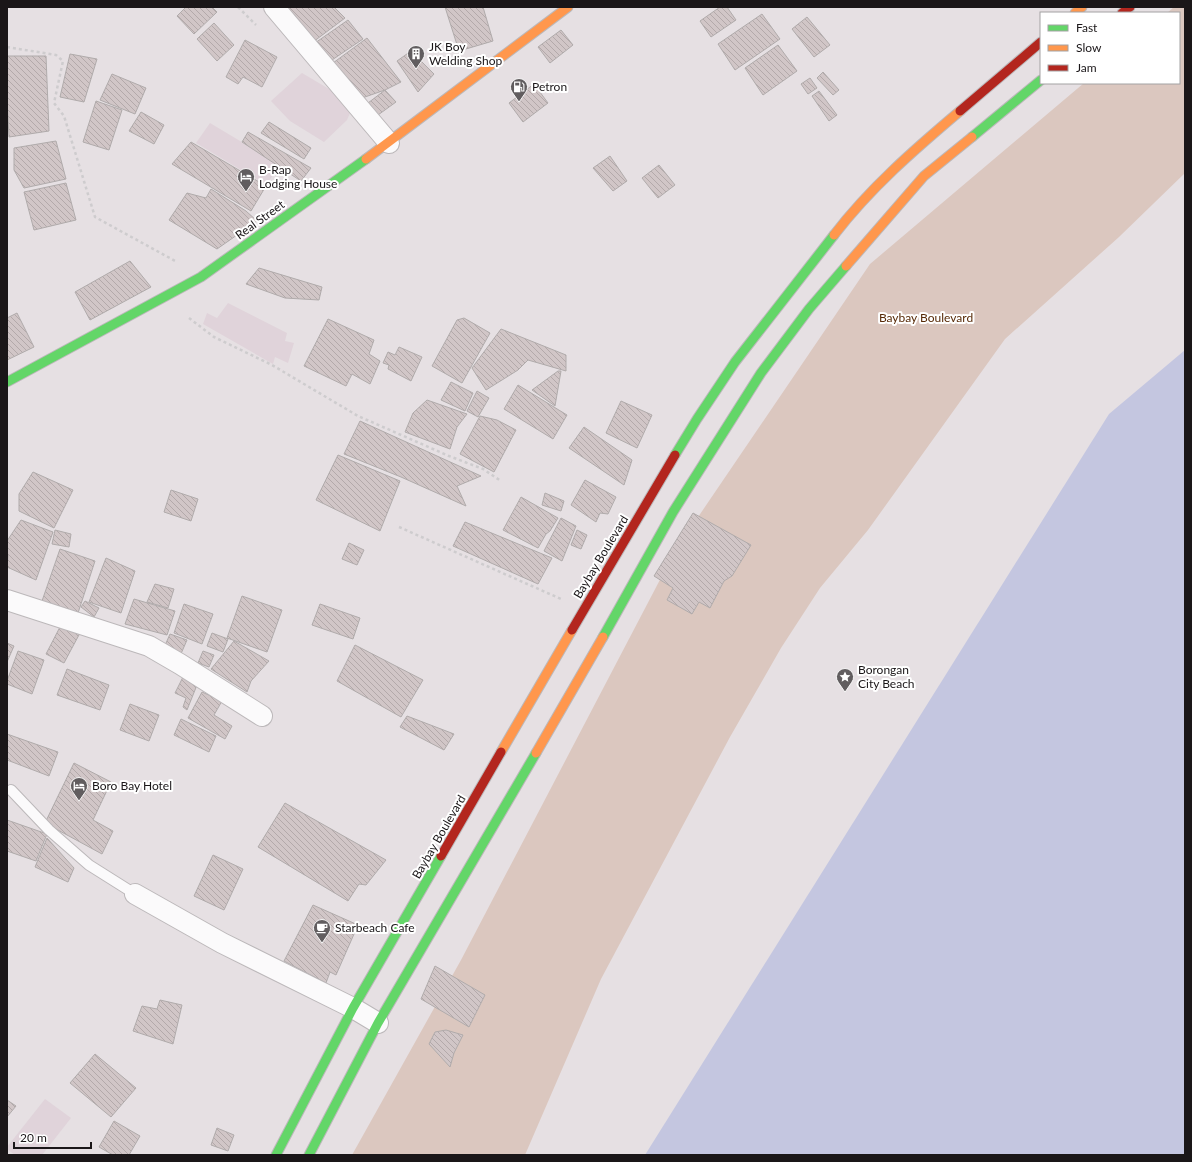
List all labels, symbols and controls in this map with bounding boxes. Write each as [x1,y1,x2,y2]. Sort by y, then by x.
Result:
legend [1040,12,1180,84]
text: Fast [1076,20,1098,35]
place label: JK Boy Welding Shop [429,39,502,68]
text: Slow [1076,40,1102,55]
building icon: JK Boy Welding Shop [406,44,426,69]
text: Jam [1076,60,1097,75]
fuel station icon: Petron [509,77,529,102]
place label: Petron [532,79,567,94]
place label: B-Rap Lodging House [259,162,337,191]
hotel icon: B-Rap Lodging House [236,167,256,192]
street label: Real Street [232,196,288,242]
park label: Baybay Boulevard [879,310,973,325]
street label: Baybay Boulevard [570,512,631,601]
place label: Borongan City Beach [858,662,915,691]
place icon: Borongan City Beach [835,667,855,692]
hotel icon: Boro Bay Hotel [69,776,89,801]
place label: Boro Bay Hotel [92,778,172,793]
street label: Baybay Boulevard [409,792,469,881]
cafe icon: Starbeach Cafe [312,918,332,943]
place label: Starbeach Cafe [335,920,415,935]
scale bar [14,1124,91,1150]
text: 20 m [20,1130,47,1145]

